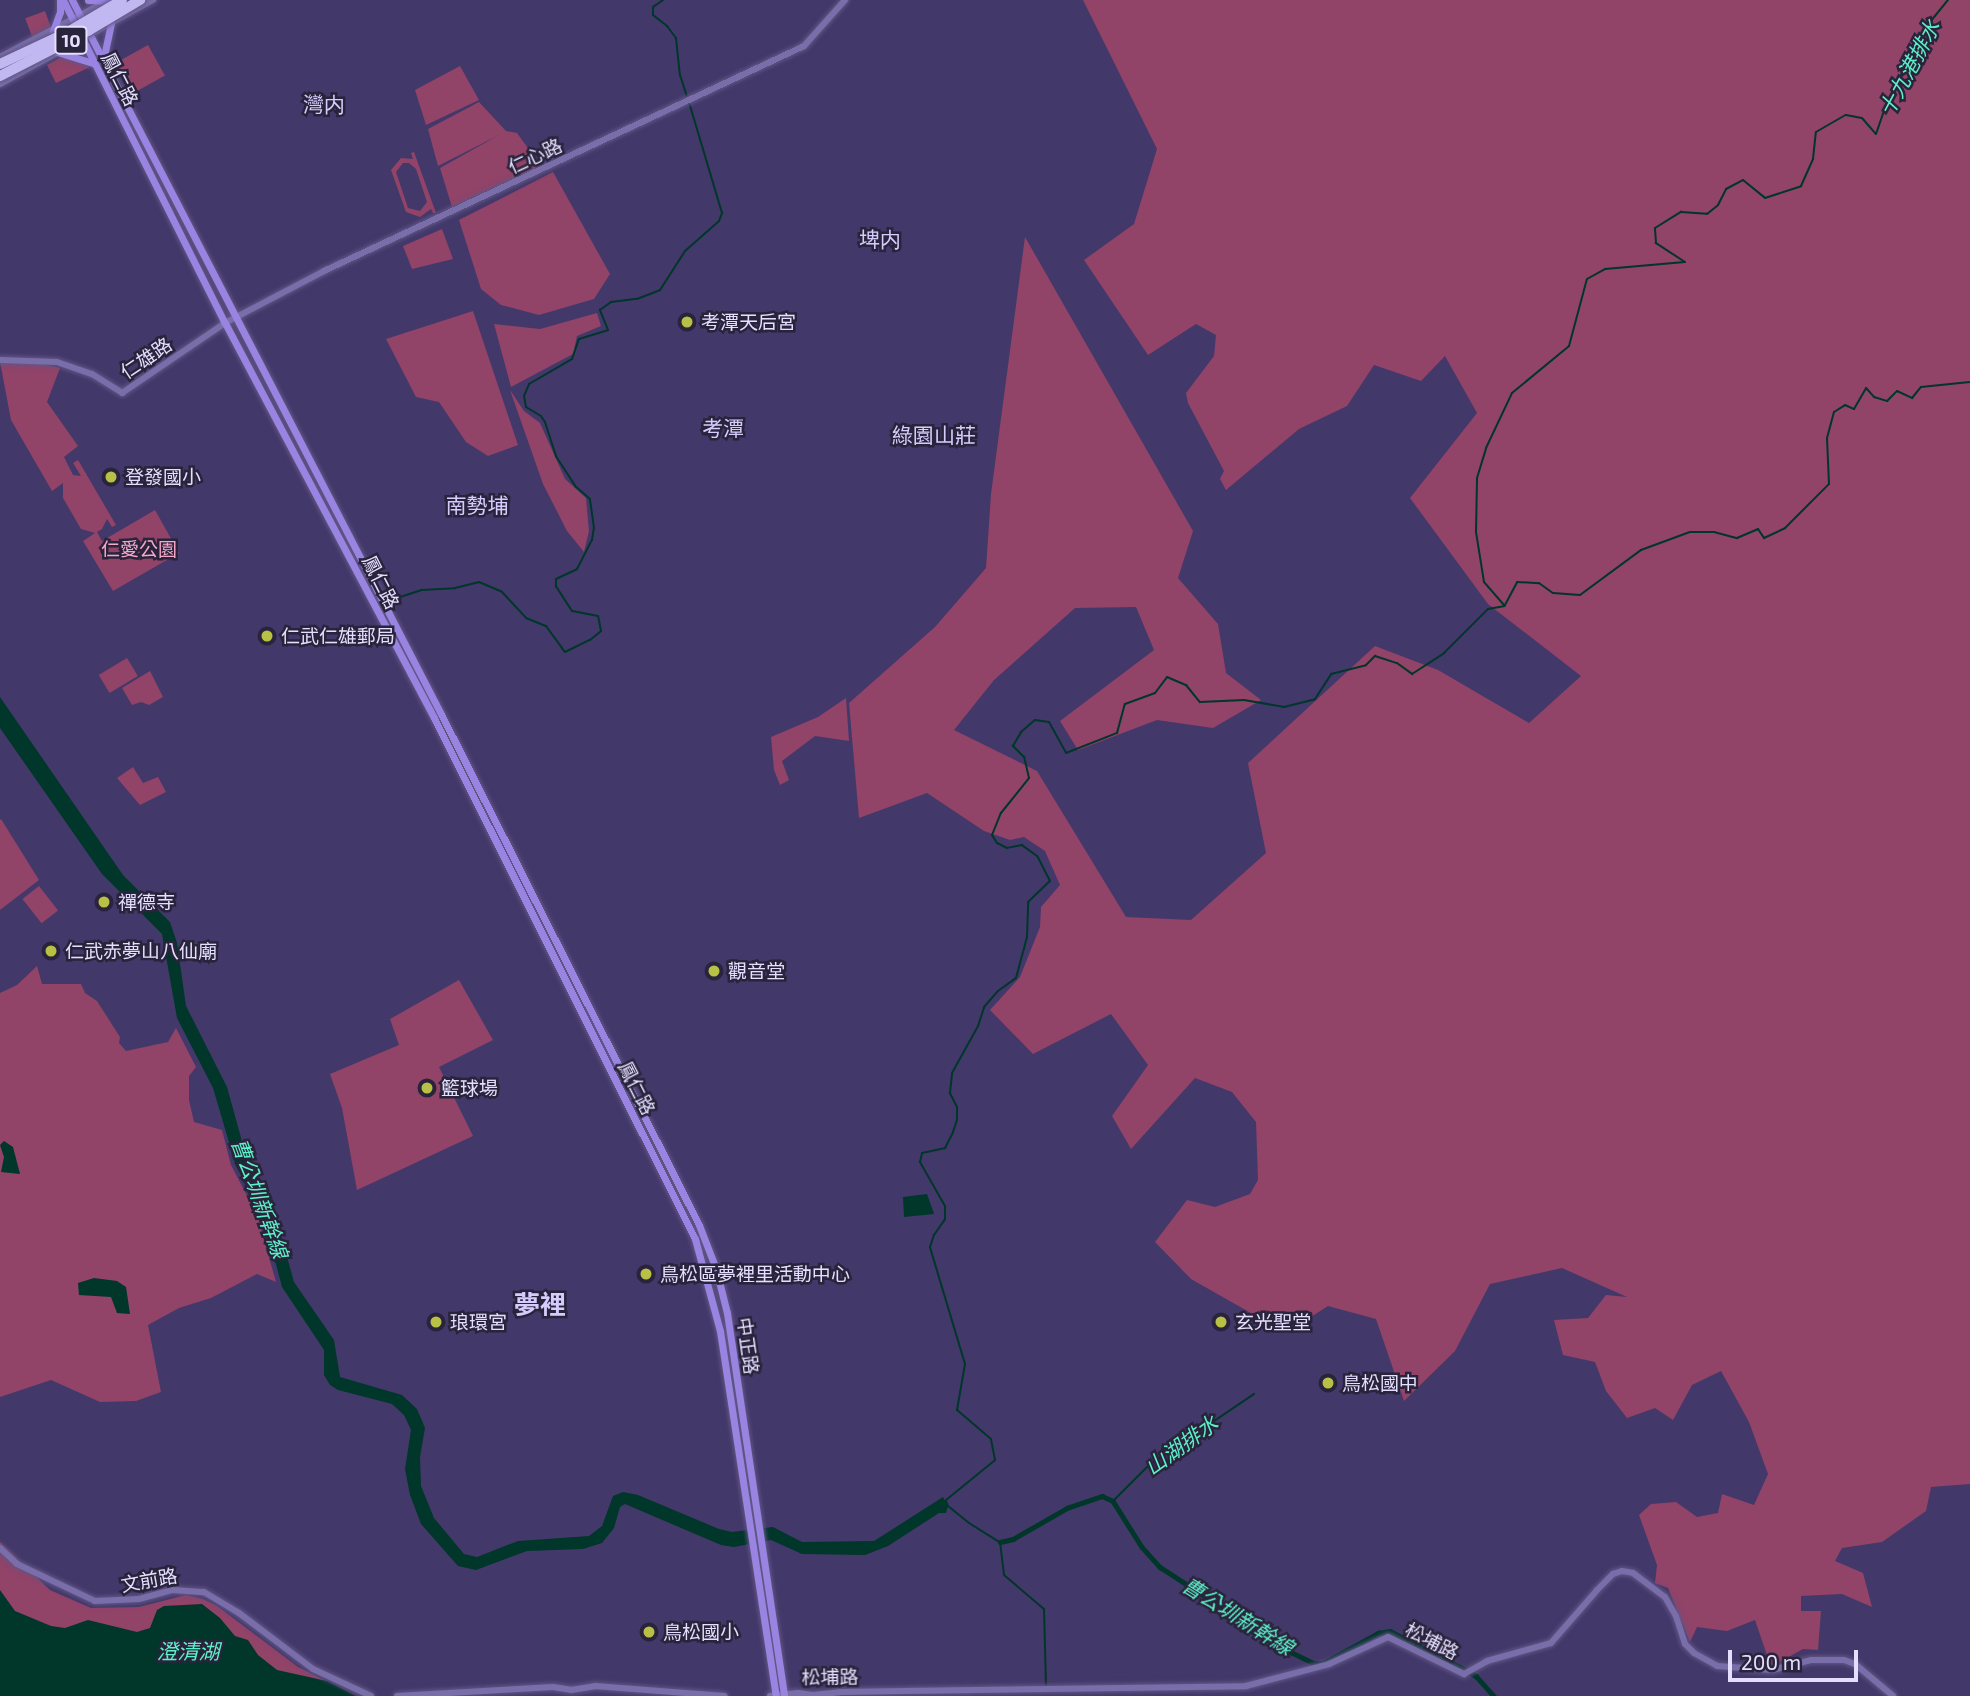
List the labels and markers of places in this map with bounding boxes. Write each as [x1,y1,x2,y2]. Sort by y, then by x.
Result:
place label: 考潭天后宮 [701,311,796,333]
marker: 考潭天后宮 [679,314,695,330]
place label: 登發國小 [125,466,201,488]
marker: 登發國小 [103,469,119,485]
place label: 仁武仁雄郵局 [281,625,395,647]
marker: 仁武仁雄郵局 [259,628,275,644]
place label: 禪德寺 [118,891,175,913]
marker: 禪德寺 [96,894,112,910]
place label: 仁武赤夢山八仙廟 [65,940,217,962]
marker: 仁武赤夢山八仙廟 [43,943,59,959]
place label: 觀音堂 [728,960,785,982]
marker: 觀音堂 [706,963,722,979]
place label: 籃球場 [441,1077,498,1099]
marker: 籃球場 [419,1080,435,1096]
place label: 鳥松區夢裡里活動中心 [660,1263,850,1285]
marker: 鳥松區夢裡里活動中心 [638,1266,654,1282]
place label: 琅環宮 [450,1311,507,1333]
place label: 玄光聖堂 [1235,1311,1311,1333]
marker: 琅環宮 [428,1314,444,1330]
marker: 玄光聖堂 [1213,1314,1229,1330]
place label: 鳥松國中 [1342,1372,1418,1394]
marker: 鳥松國中 [1320,1375,1336,1391]
place label: 鳥松國小 [663,1621,739,1643]
marker: 鳥松國小 [641,1624,657,1640]

